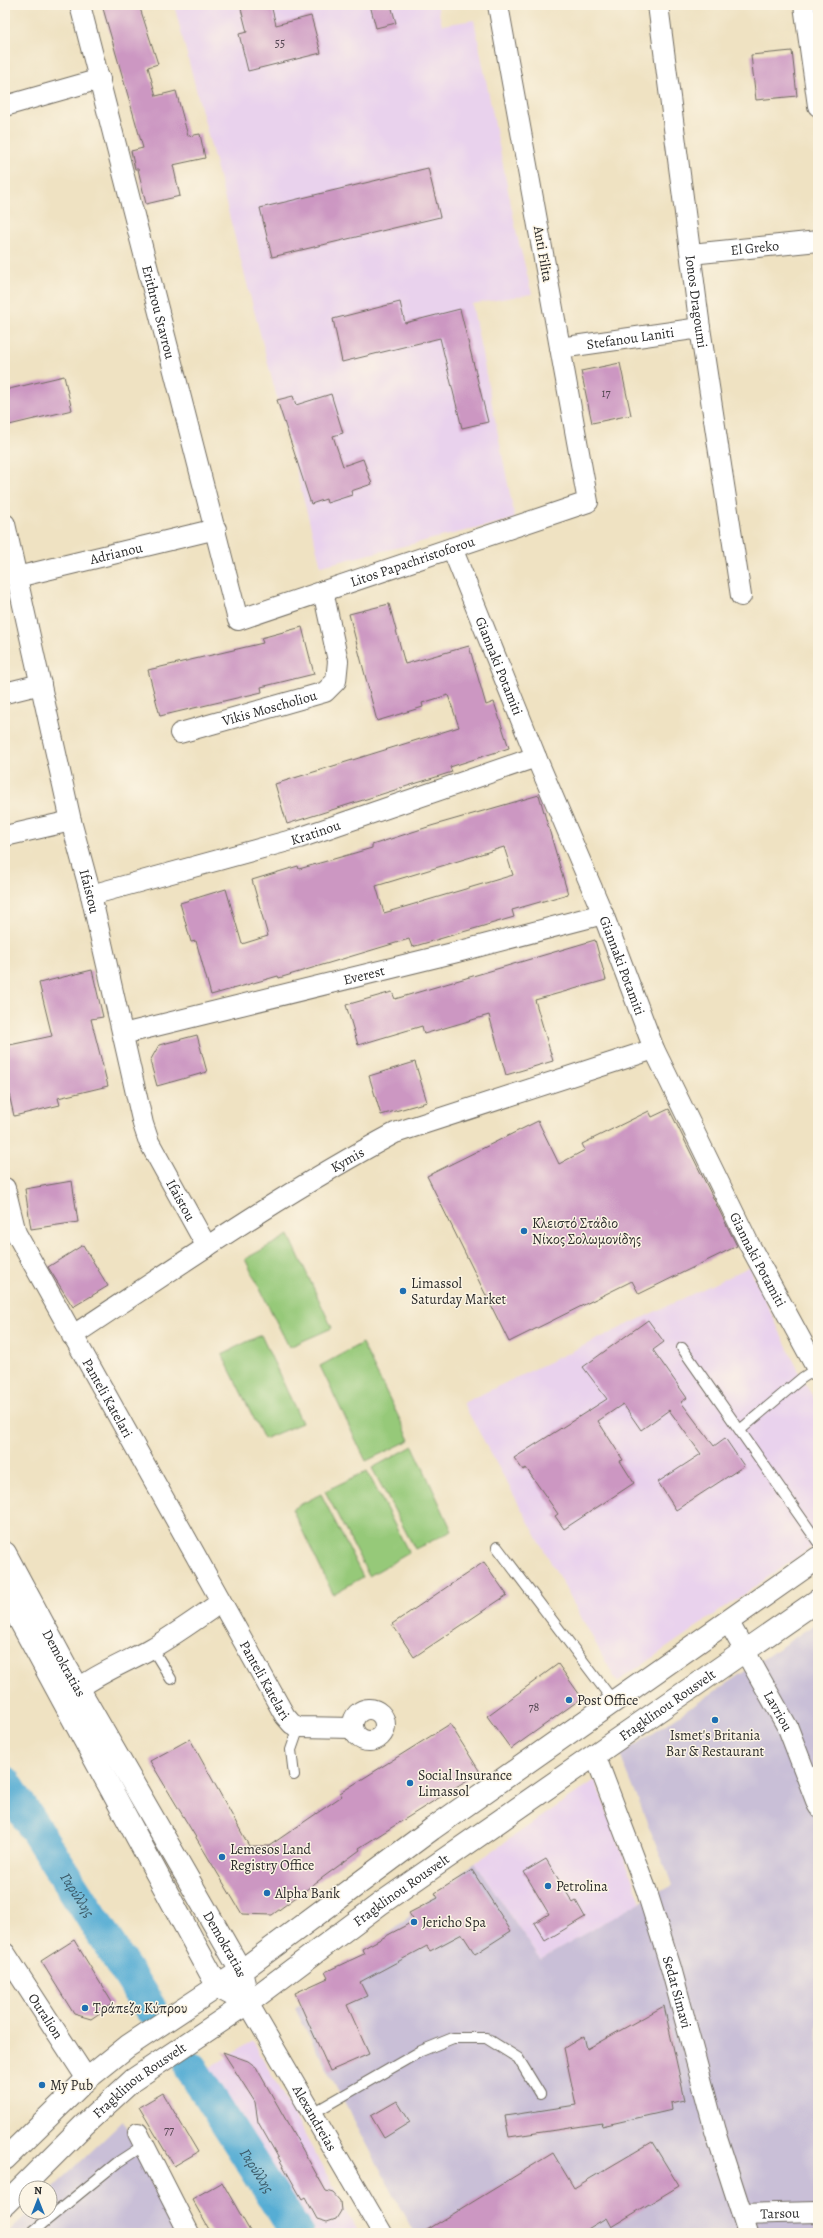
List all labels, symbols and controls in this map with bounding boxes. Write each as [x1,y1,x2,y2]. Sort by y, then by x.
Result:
house number: 55 [275,35,285,51]
street label: Anti Filita [529,224,557,284]
street label: El Greko [729,236,780,259]
street label: Ionos Dragoumi [681,254,712,349]
street label: Erithrou Stavrou [138,263,180,361]
street label: Stefanou Laniti [585,322,675,354]
house number: 17 [601,385,612,401]
street label: Litos Papachristoforou [348,531,477,591]
street label: Adrianou [87,537,145,569]
street label: Giannaki Potamiti [471,614,528,718]
street label: Vikis Moscholiou [219,685,320,730]
street label: Kratinou [288,815,343,849]
street label: Ifaistou [75,867,104,916]
street label: Giannaki Potamiti [595,913,650,1018]
street label: Everest [341,961,387,989]
street label: Kymis [327,1142,368,1177]
street label: Ifaistou [162,1176,200,1225]
street label: Giannaki Potamiti [725,1209,791,1310]
place label: Κλειστό Στάδιο Νίκος Σολωμονίδης [532,1214,641,1249]
marker: Κλειστό Στάδιο Νίκος Σολωμονίδης [519,1226,529,1236]
place label: Limassol Saturday Market [411,1274,506,1309]
marker: Limassol Saturday Market [398,1286,408,1296]
street label: Panteli Katelari [78,1355,138,1441]
street label: Demokratias [38,1626,91,1700]
street label: Panteli Katelari [235,1637,294,1724]
street label: Fragklinou Rousvelt [615,1664,719,1745]
street label: Lavriou [759,1687,798,1735]
place label: Post Office [577,1691,638,1710]
marker: Post Office [564,1695,574,1705]
house number: 78 [529,1699,540,1715]
marker: Ismet's Britania Bar & Restaurant [710,1715,720,1725]
place label: Ismet's Britania Bar & Restaurant [666,1726,765,1761]
place label: Social Insurance Limassol [418,1766,512,1801]
marker: Social Insurance Limassol [405,1778,415,1788]
place label: Lemesos Land Registry Office [230,1840,314,1875]
street label: Fragklinou Rousvelt [349,1849,453,1931]
marker: Lemesos Land Registry Office [217,1852,227,1862]
water label: Γαρύλλης [56,1869,99,1921]
place label: Petrolina [556,1877,608,1896]
marker: Petrolina [543,1881,553,1891]
place label: Alpha Bank [274,1884,340,1903]
marker: Alpha Bank [262,1888,272,1898]
street label: Demokratias [199,1907,252,1979]
place label: Jericho Spa [422,1913,487,1932]
marker: Jericho Spa [409,1917,419,1927]
street label: Sedat Simavi [658,1953,696,2030]
street label: Ouralion [24,1989,68,2043]
place label: Τράπεζα Κύπρου [93,1999,187,2018]
marker: Τράπεζα Κύπρου [80,2003,90,2013]
street label: Fragklinou Rousvelt [88,2038,190,2122]
place label: My Pub [50,2076,93,2095]
marker: My Pub [37,2080,47,2090]
street label: Alexandreias [288,2081,342,2154]
house number: 77 [164,2122,175,2138]
water label: Γαρύλλης [235,2144,279,2197]
north arrow [18,2180,58,2220]
text: N [34,2183,42,2198]
street label: Tarsou [760,2203,800,2223]

